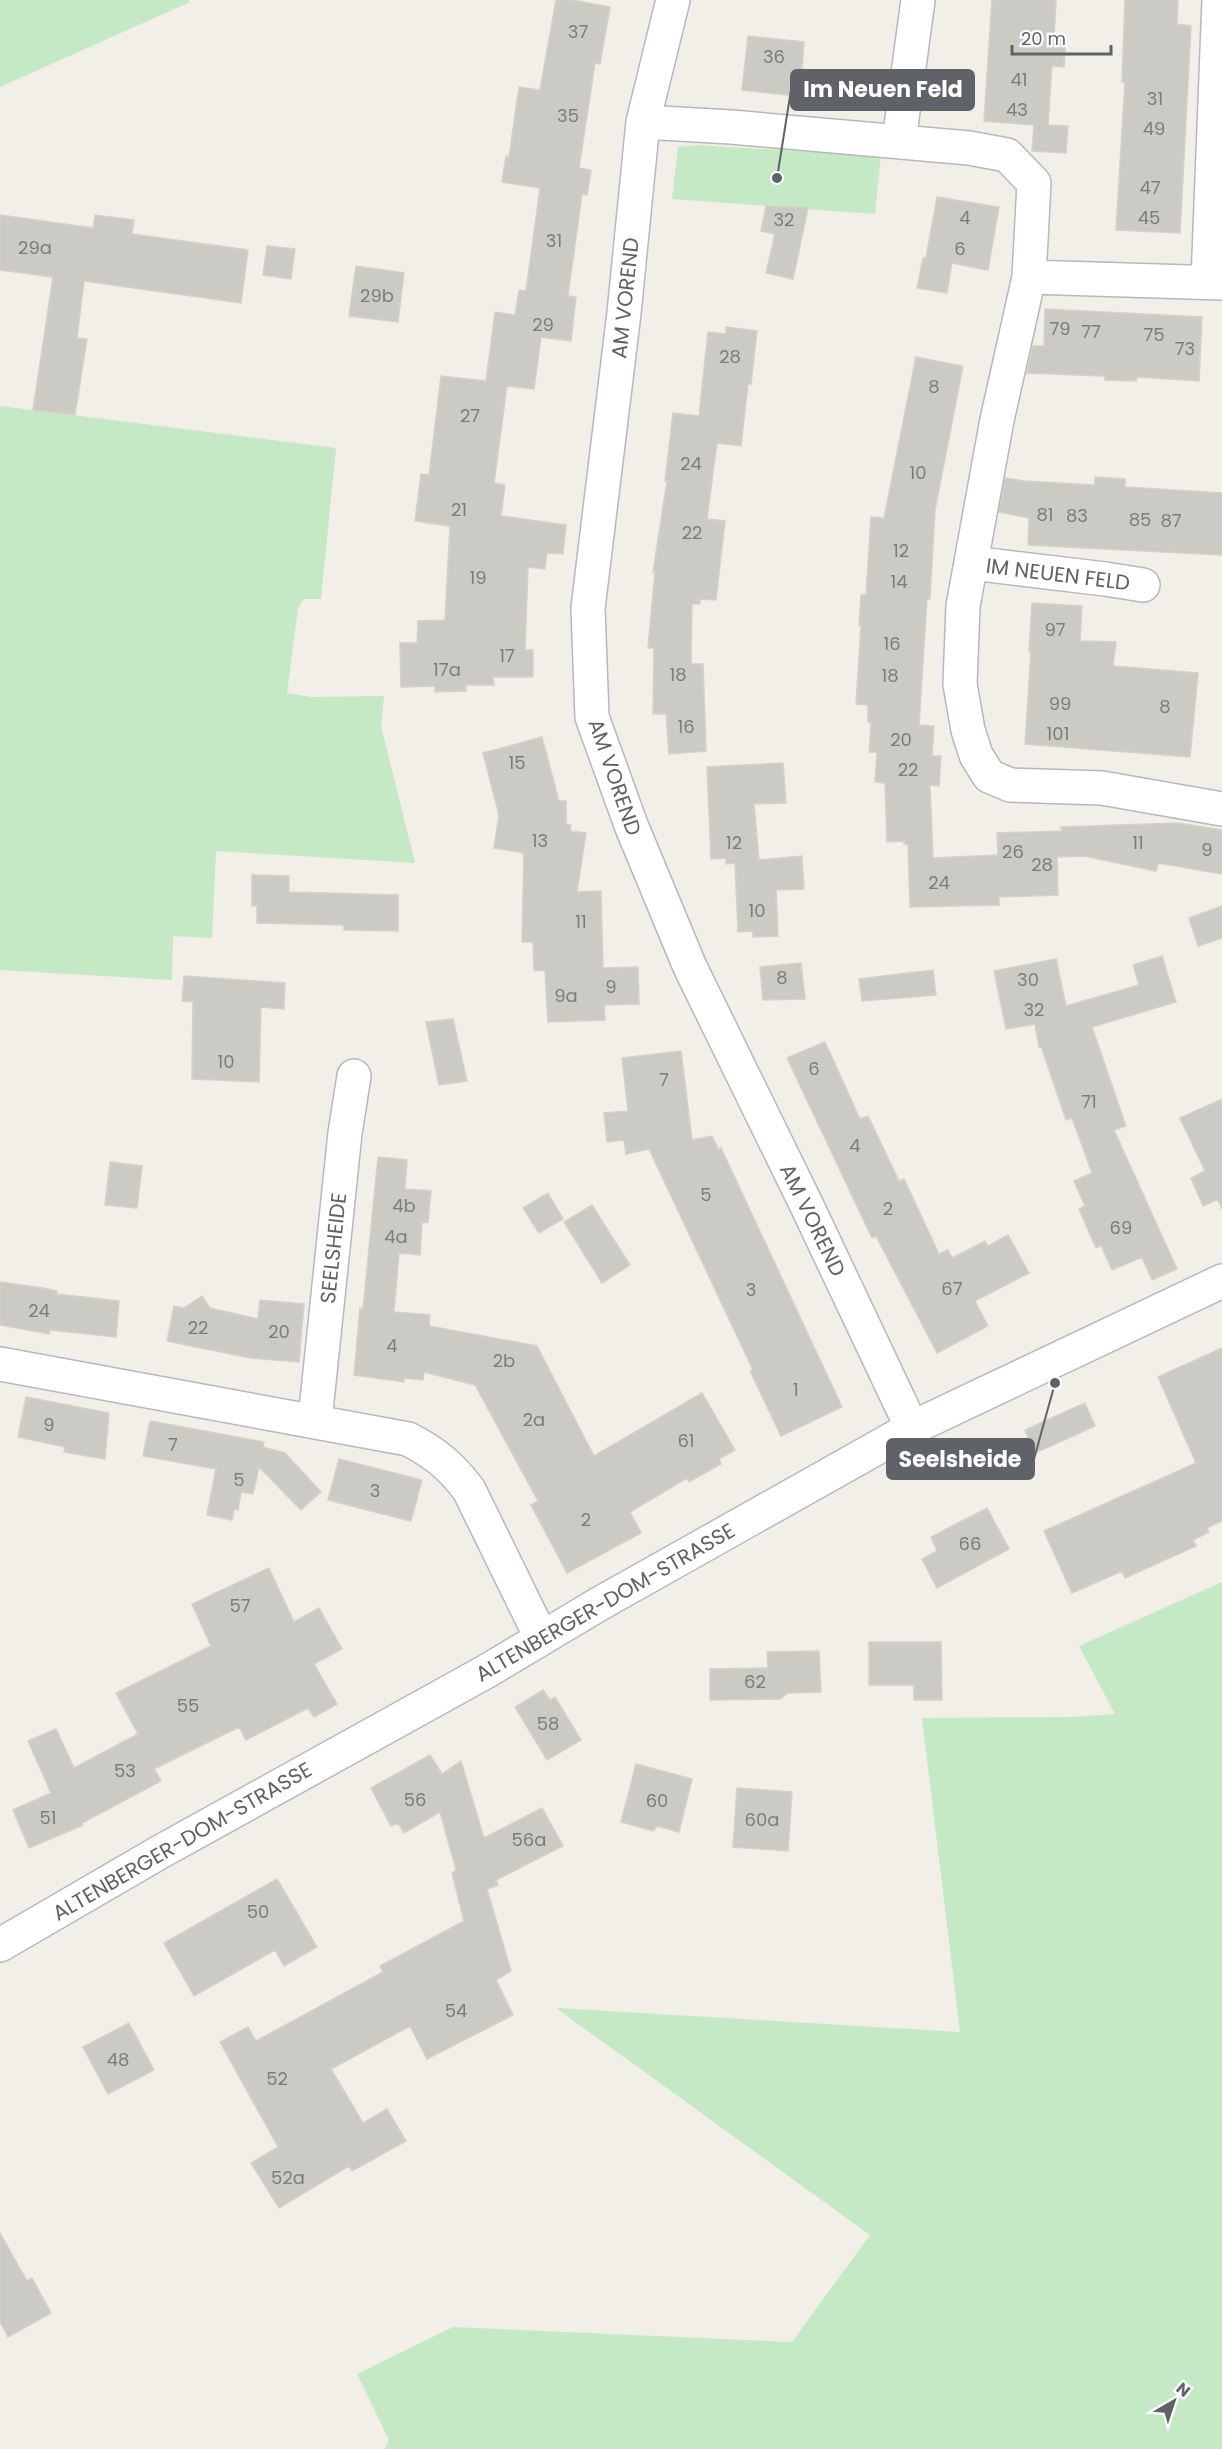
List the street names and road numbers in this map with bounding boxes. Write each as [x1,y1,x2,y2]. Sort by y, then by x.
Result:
street label: AM VOREND [604,236,646,360]
street label: IM NEUEN FELD [984,551,1132,597]
street label: AM VOREND [581,715,649,839]
street label: AM VOREND [773,1159,853,1281]
street label: SEELSHEIDE [313,1191,353,1305]
street label: ALTENBERGER-DOM-STRASSE [470,1516,740,1688]
street label: ALTENBERGER-DOM-STRASSE [47,1755,317,1927]

